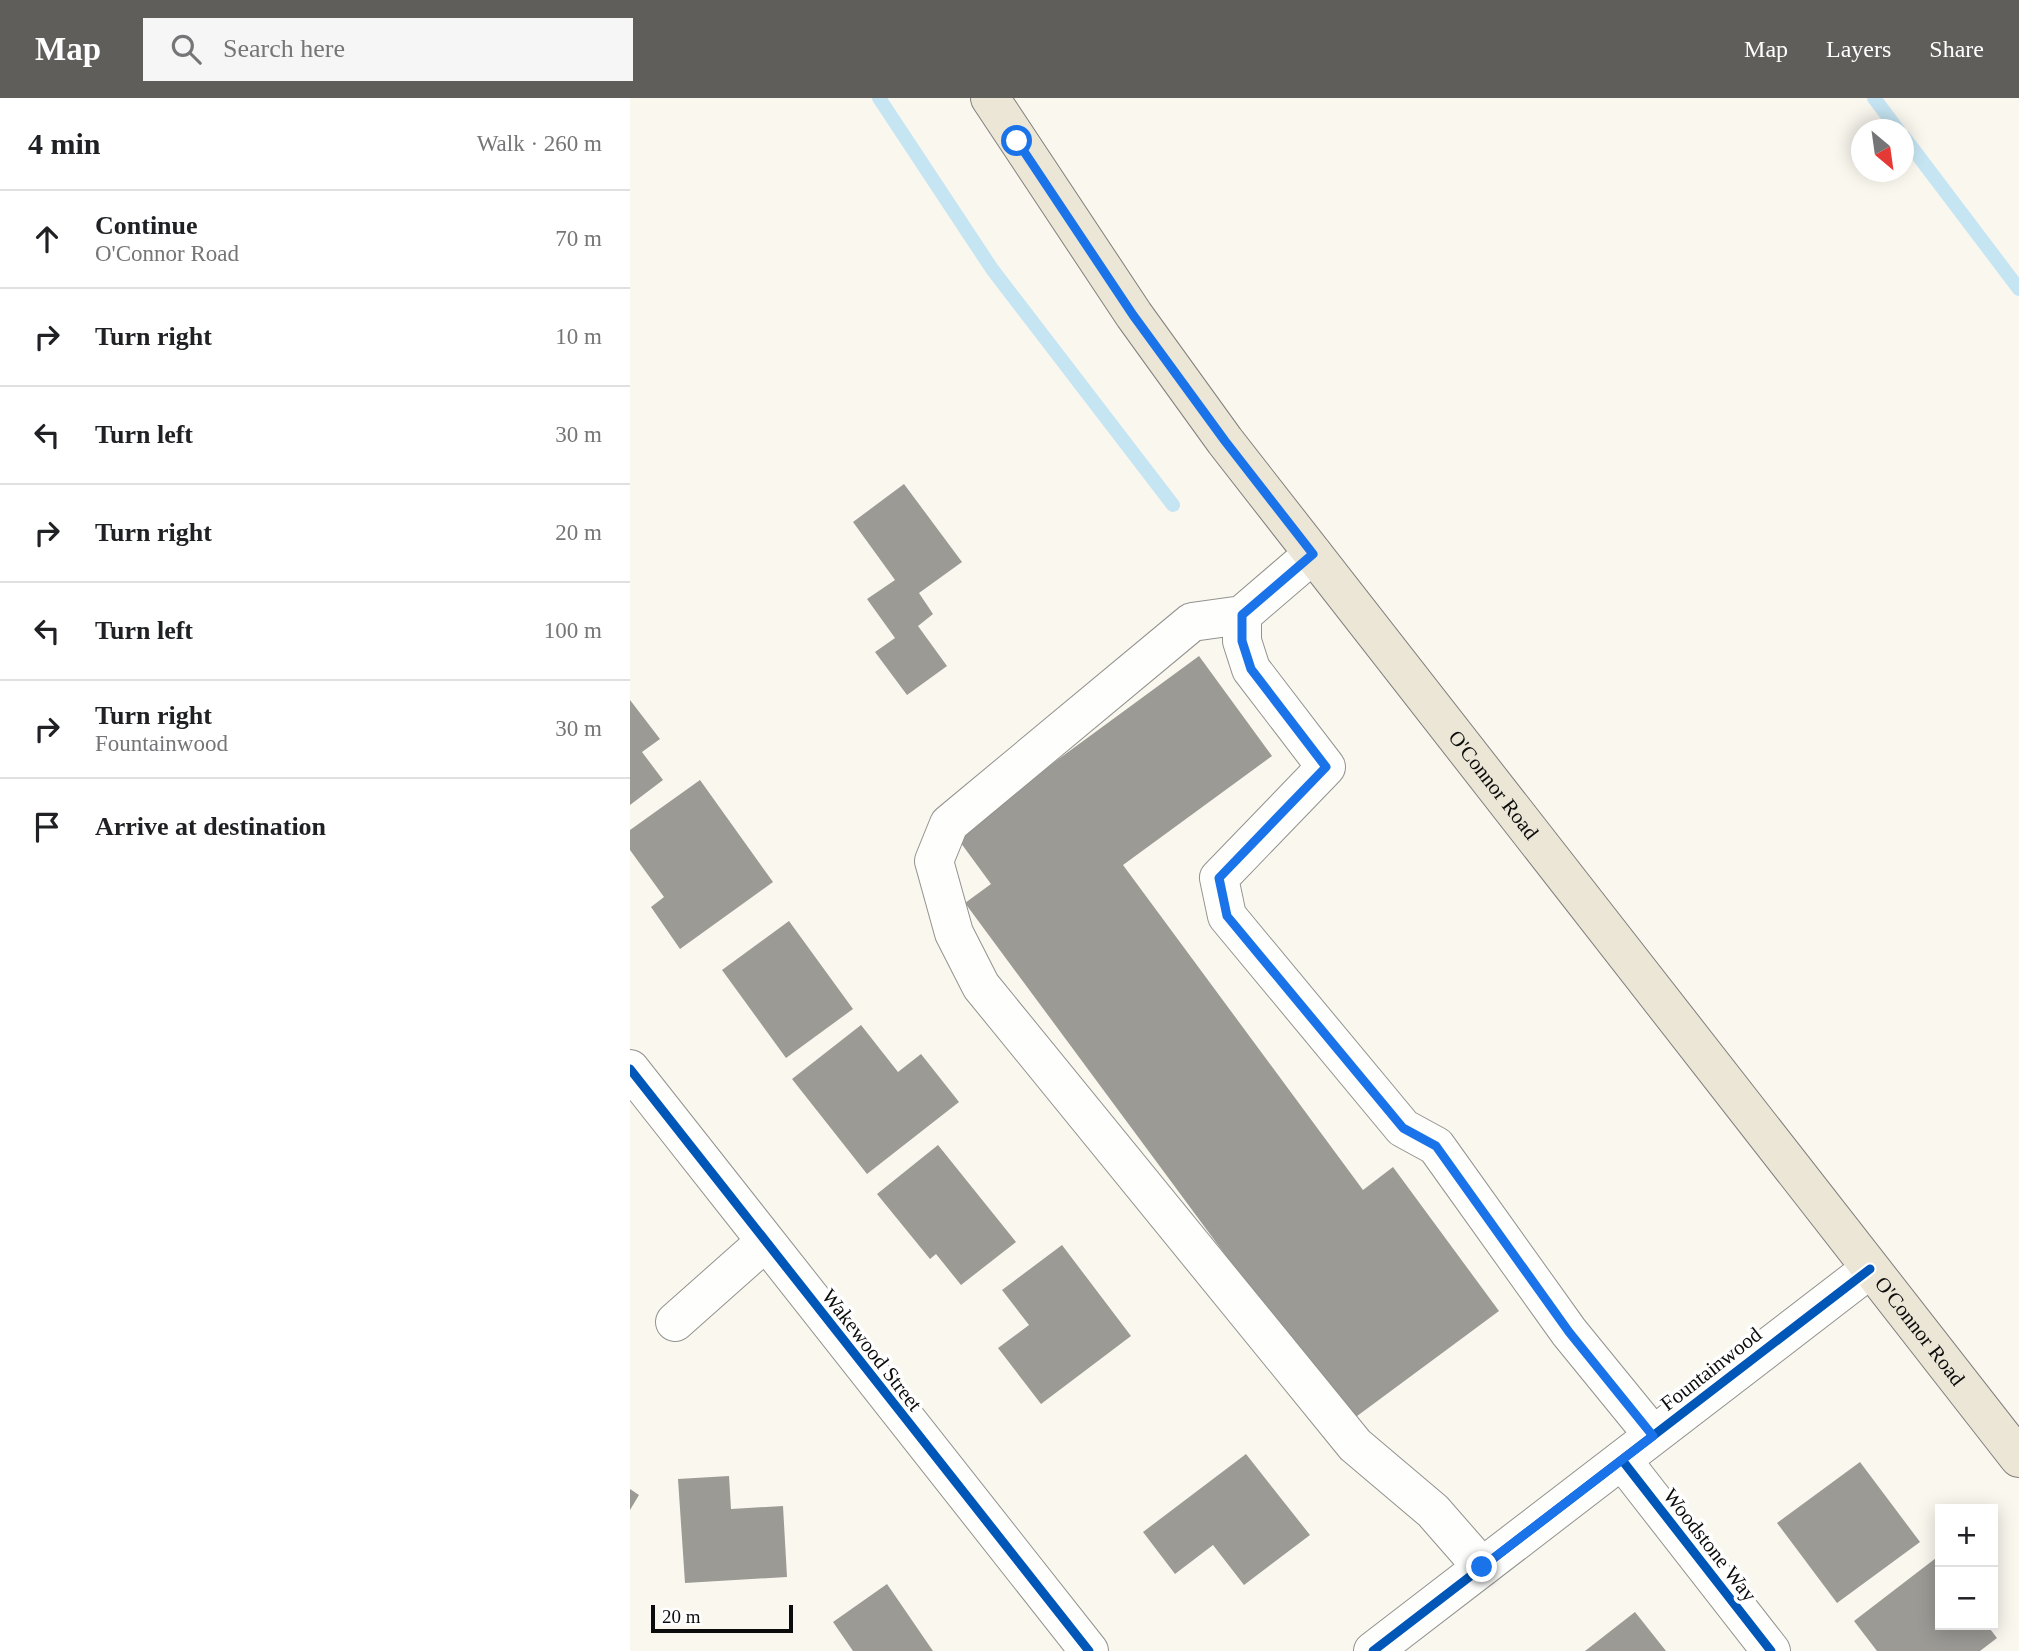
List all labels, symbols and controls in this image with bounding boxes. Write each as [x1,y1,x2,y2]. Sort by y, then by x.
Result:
search box [143,18,633,81]
icon: search [167,30,205,68]
text: Map [35,31,101,67]
text: Search here [223,34,345,63]
text: Map [1744,36,1788,62]
text: Layers [1826,36,1891,62]
text: Share [1929,36,1984,62]
north arrow [1851,119,1914,182]
route start [1001,125,1032,156]
text: 4 min [28,127,101,160]
text: Walk · 260 m [477,131,602,156]
text: Continue [95,211,198,240]
icon: ahead [28,220,66,258]
text: 70 m [555,226,602,251]
text: O'Connor Road [95,241,239,266]
icon: right [28,318,66,356]
text: Turn right [95,322,212,351]
text: 10 m [555,324,602,349]
icon: left [28,416,66,454]
text: Turn left [95,420,193,449]
text: 30 m [555,422,602,447]
icon: right [28,514,66,552]
text: Turn right [95,518,212,547]
text: 20 m [555,520,602,545]
icon: left [28,612,66,650]
text: Turn left [95,616,193,645]
text: 100 m [544,618,602,643]
text: Turn right [95,701,212,730]
icon: right [28,710,66,748]
text: 30 m [555,716,602,741]
street label: O'Connor Road [1443,726,1544,844]
text: Fountainwood [95,731,228,756]
icon: arrive [28,808,66,846]
text: Arrive at destination [95,812,326,841]
street label: O'Connor Road [1870,1272,1970,1391]
street label: Wakewood Street [817,1284,927,1416]
street label: Fountainwood [1656,1322,1767,1416]
street label: Woodstone Way [1658,1484,1762,1607]
map controls [1935,1504,1998,1630]
button: + [1935,1504,1998,1567]
route end [1466,1551,1497,1582]
button: − [1935,1567,1998,1630]
scale bar [651,1602,793,1634]
text: 20 m [662,1606,701,1627]

